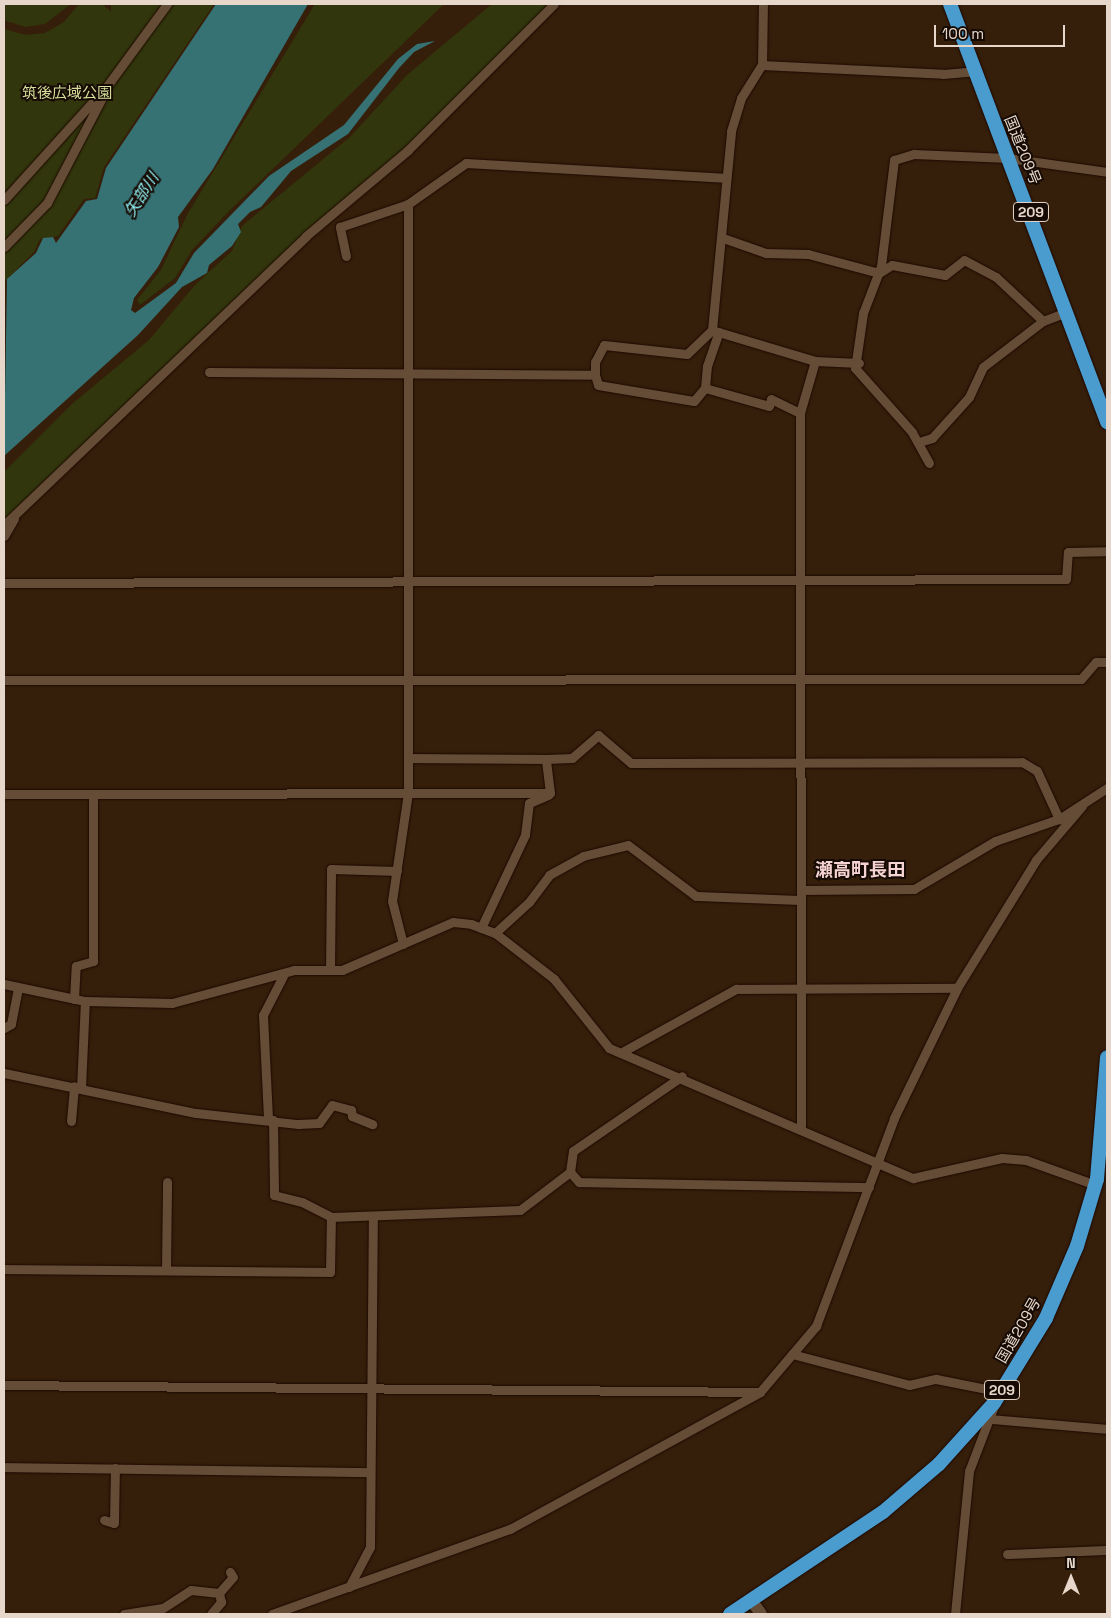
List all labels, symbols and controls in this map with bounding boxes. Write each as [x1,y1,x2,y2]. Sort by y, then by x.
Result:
scale bar [936,15,1067,47]
text: 100 m [942,24,984,43]
park label: 筑後広域公園 [22,84,112,102]
street label: 国道209号 [1001,113,1045,187]
water label: 矢部川 [121,170,163,220]
road number: 209 [1012,200,1050,223]
district label: 瀬高町長田 [815,859,905,881]
street label: 国道209号 [992,1294,1044,1366]
road number: 209 [983,1378,1021,1402]
north arrow [1046,1553,1096,1603]
text: N [1066,1554,1076,1572]

